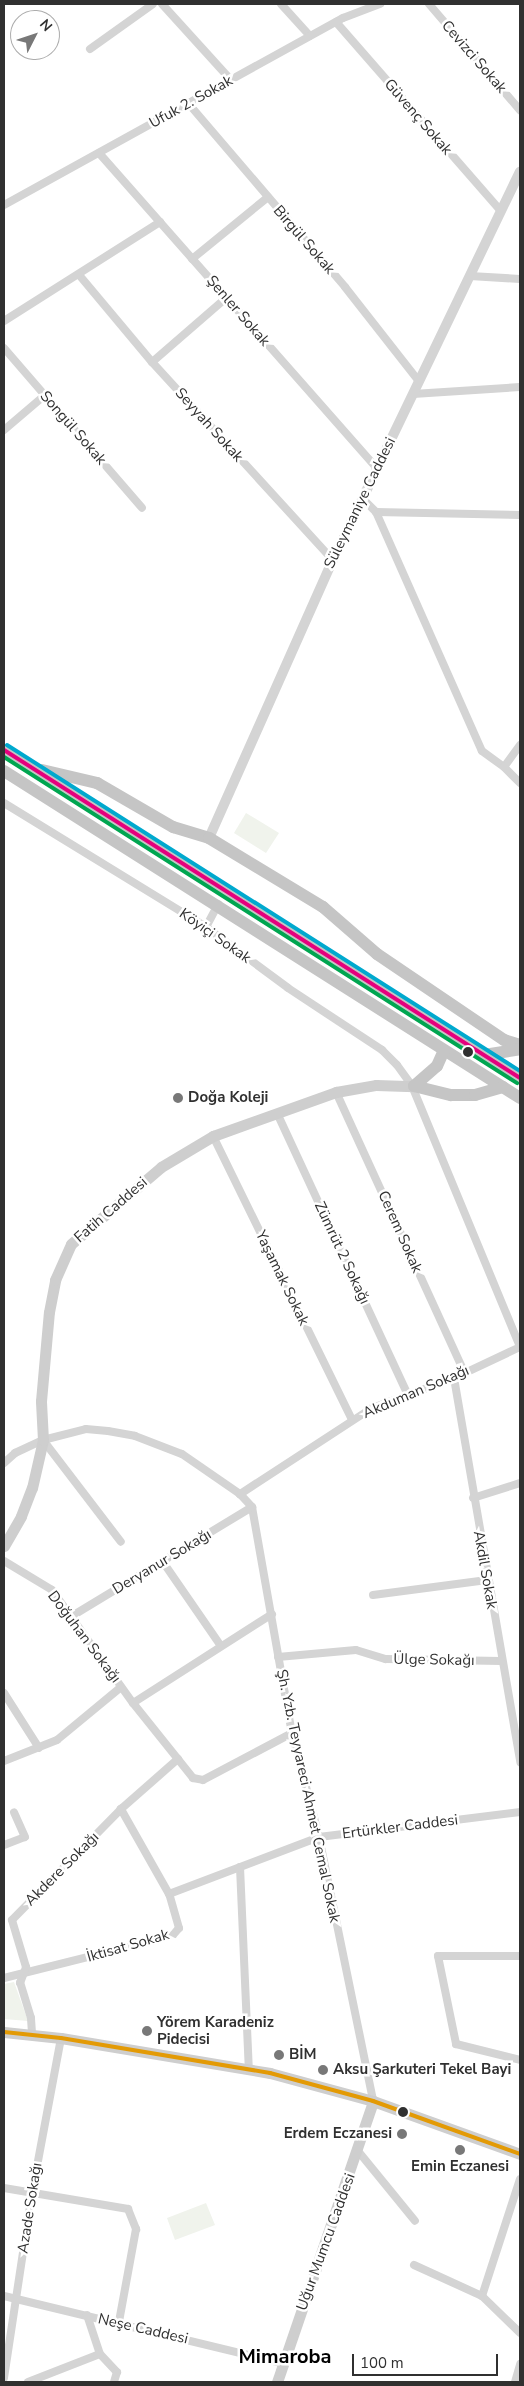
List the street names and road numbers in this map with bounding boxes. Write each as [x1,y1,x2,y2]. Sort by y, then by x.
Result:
street label: Cevizci Sokak [438,17,510,97]
street label: Ufuk 2. Sokak [146,72,236,132]
street label: Güvenç Sokak [380,75,456,159]
street label: Birgül Sokak [269,202,339,278]
street label: Şenler Sokak [202,272,274,350]
street label: Seyyah Sokak [171,384,247,466]
street label: Songül Sokak [36,387,110,469]
street label: Süleymaniye Caddesi [320,434,400,572]
street label: Köyiçi Sokak [176,905,254,967]
street label: Fatih Caddesi [71,1173,151,1247]
street label: Cerem Sokak [374,1188,426,1276]
street label: Zümrüt 2 Sokağı [310,1199,374,1307]
street label: Yaşamak Sokak [251,1228,313,1328]
street label: Akduman Sokağı [360,1361,472,1423]
street label: Deryanur Sokağı [109,1525,215,1599]
street label: Akdil Sokak [469,1529,501,1611]
street label: Doğuhan Sokağı [43,1587,125,1687]
street label: Ülge Sokağı [393,1650,475,1670]
street label: Şh. Yzb. Teyyareci Ahmet Cemal Sokak [272,1668,344,1924]
street label: Ertürkler Caddesi [341,1811,459,1843]
street label: Akdere Sokağı [21,1828,103,1910]
street label: İktisat Sokak [85,1926,171,1966]
street label: Azade Sokağı [14,2161,46,2255]
street label: Uğur Mumcu Caddesi [293,2171,359,2313]
street label: Neşe Caddesi [96,2310,190,2348]

